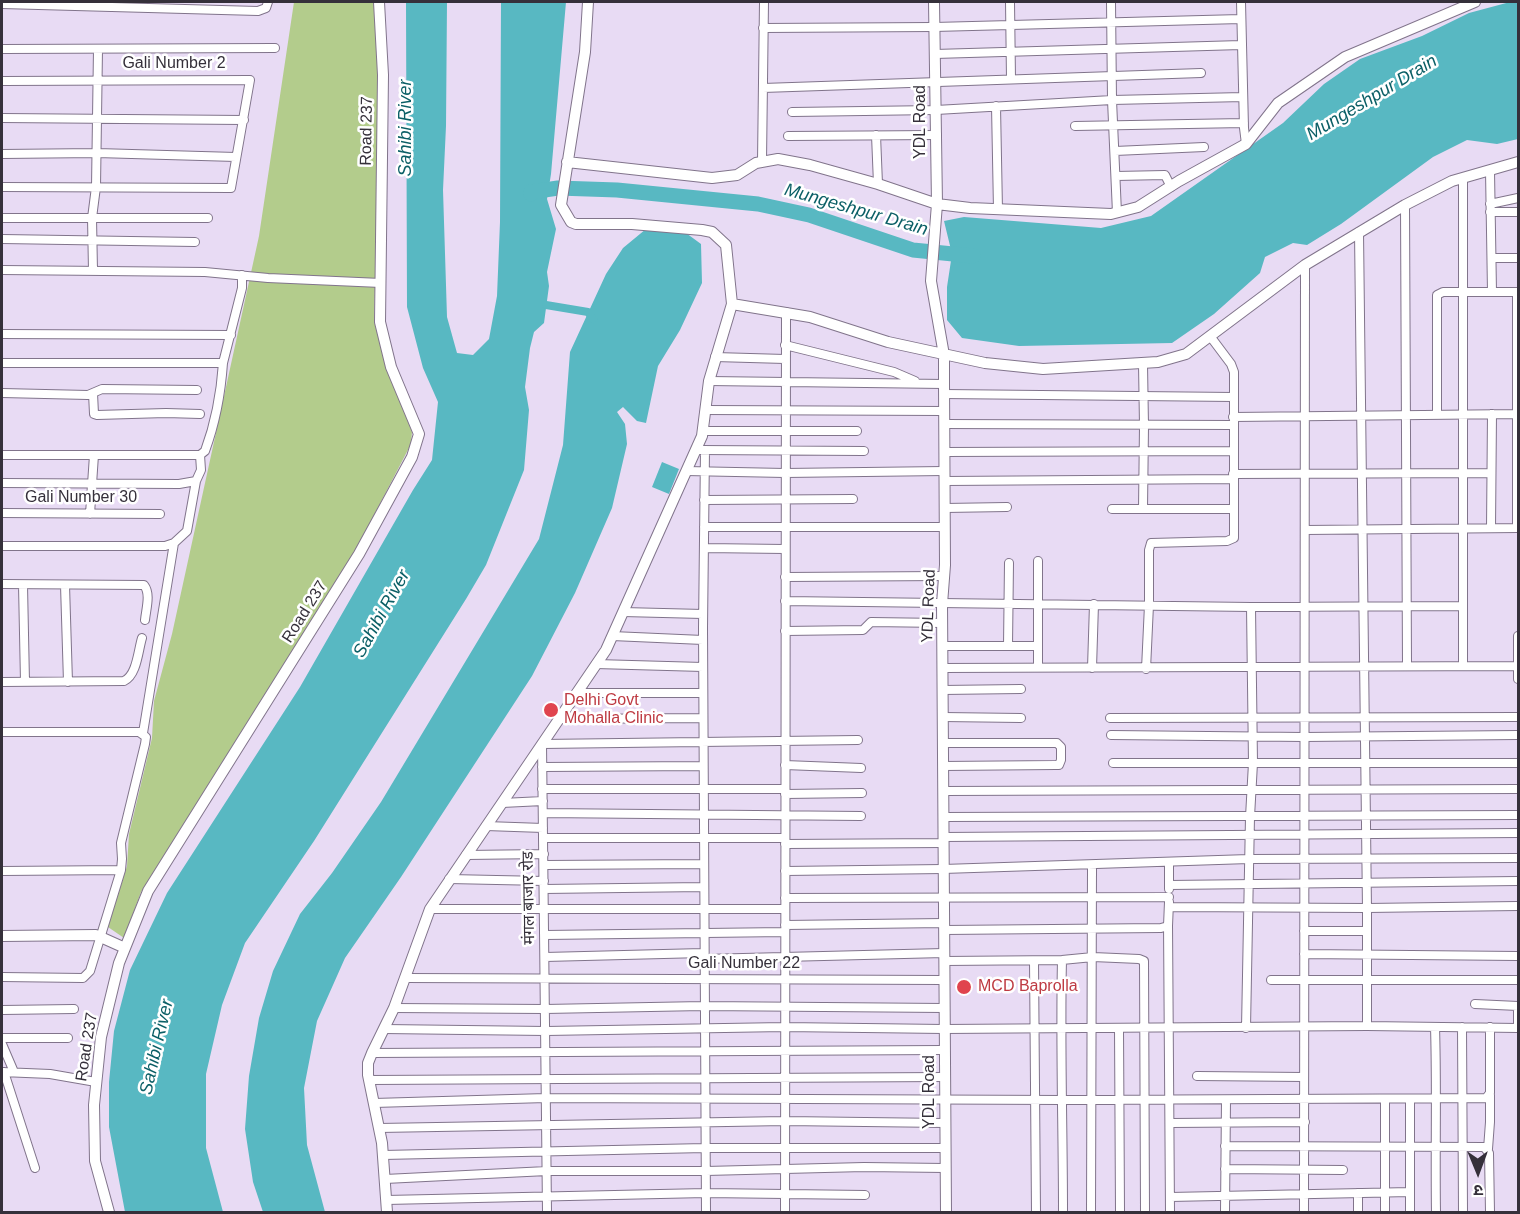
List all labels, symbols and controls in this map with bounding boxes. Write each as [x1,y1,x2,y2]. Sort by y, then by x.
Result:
water label: Mungeshpur Drain [1303,51,1441,145]
street label: Gali Number 2 [122,54,226,74]
water label: Sahibi River [395,79,417,177]
street label: YDL Road [911,85,931,159]
street label: Road 237 [357,96,377,166]
water label: Mungeshpur Drain [782,179,930,241]
street label: Gali Number 30 [25,488,137,508]
water label: Sahibi River [349,566,415,662]
street label: YDL Road [918,569,940,643]
street label: Road 237 [278,577,332,647]
place label: Delhi Govt Mohalla Clinic [564,691,664,729]
marker: Delhi Govt Mohalla Clinic [542,701,560,719]
street label: मंगल बाजार रोड [519,851,539,945]
street label: Gali Number 22 [688,954,800,974]
place label: MCD Baprolla [978,977,1078,997]
marker: MCD Baprolla [955,978,973,996]
water label: Sahibi River [136,997,178,1097]
street label: Road 237 [72,1011,102,1083]
street label: YDL Road [920,1055,940,1129]
north arrow [1448,1142,1508,1202]
text: उ [1473,1182,1483,1199]

